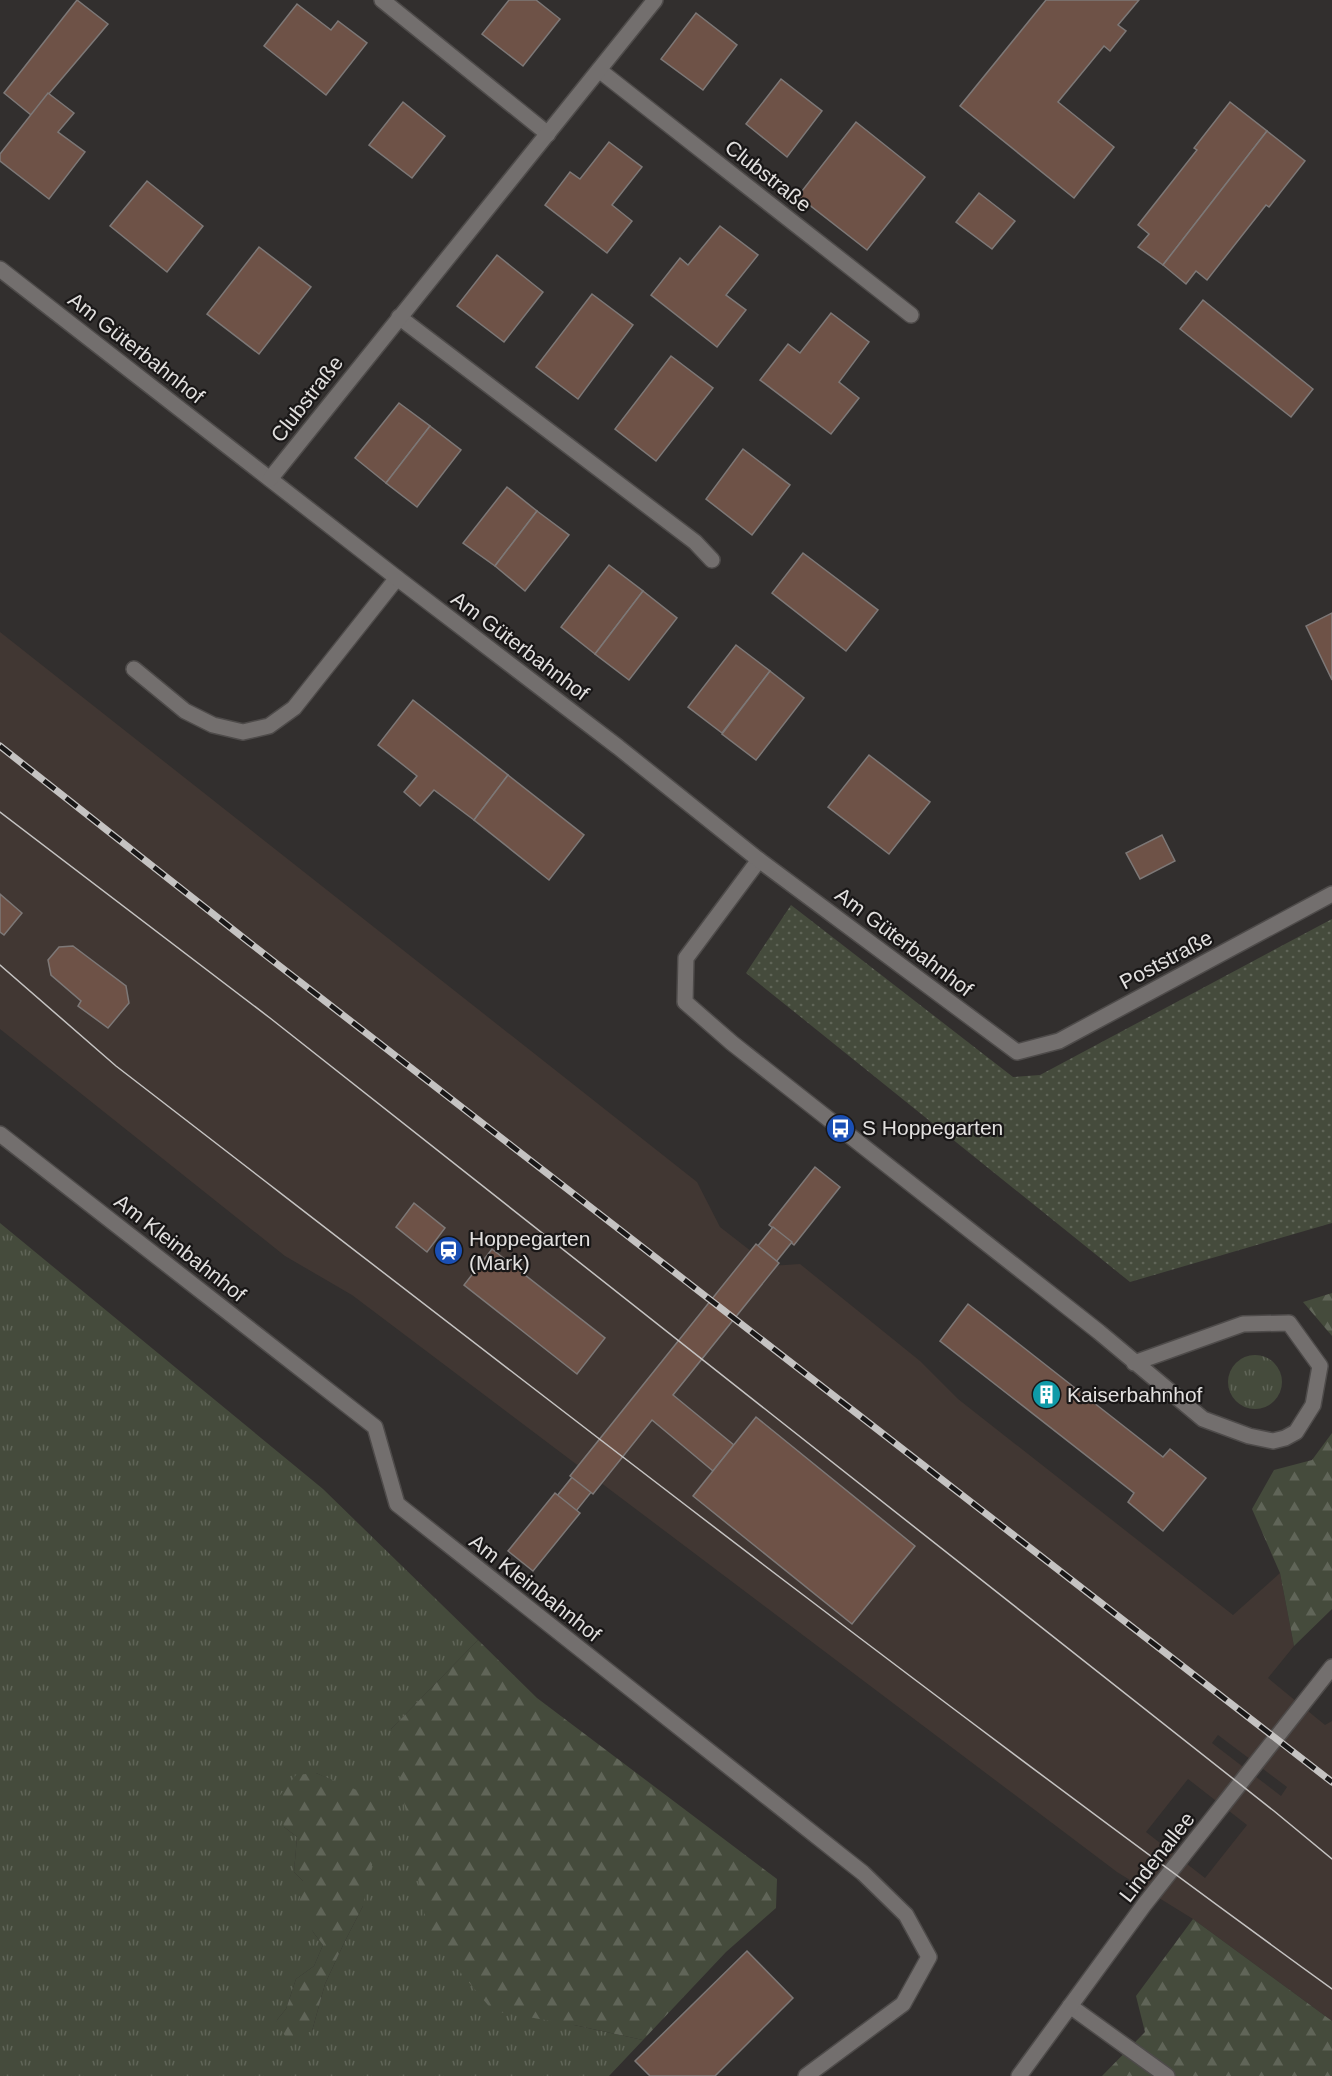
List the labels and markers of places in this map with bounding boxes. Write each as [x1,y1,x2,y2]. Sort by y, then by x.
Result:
bus stop icon: S Hoppegarten [825,1112,857,1144]
place label: S Hoppegarten [862,1116,1003,1139]
place label: Hoppegarten (Mark) [469,1227,590,1274]
station icon: Hoppegarten (Mark) [432,1235,464,1267]
building icon: Kaiserbahnhof [1030,1379,1062,1411]
place label: Kaiserbahnhof [1067,1383,1203,1406]

